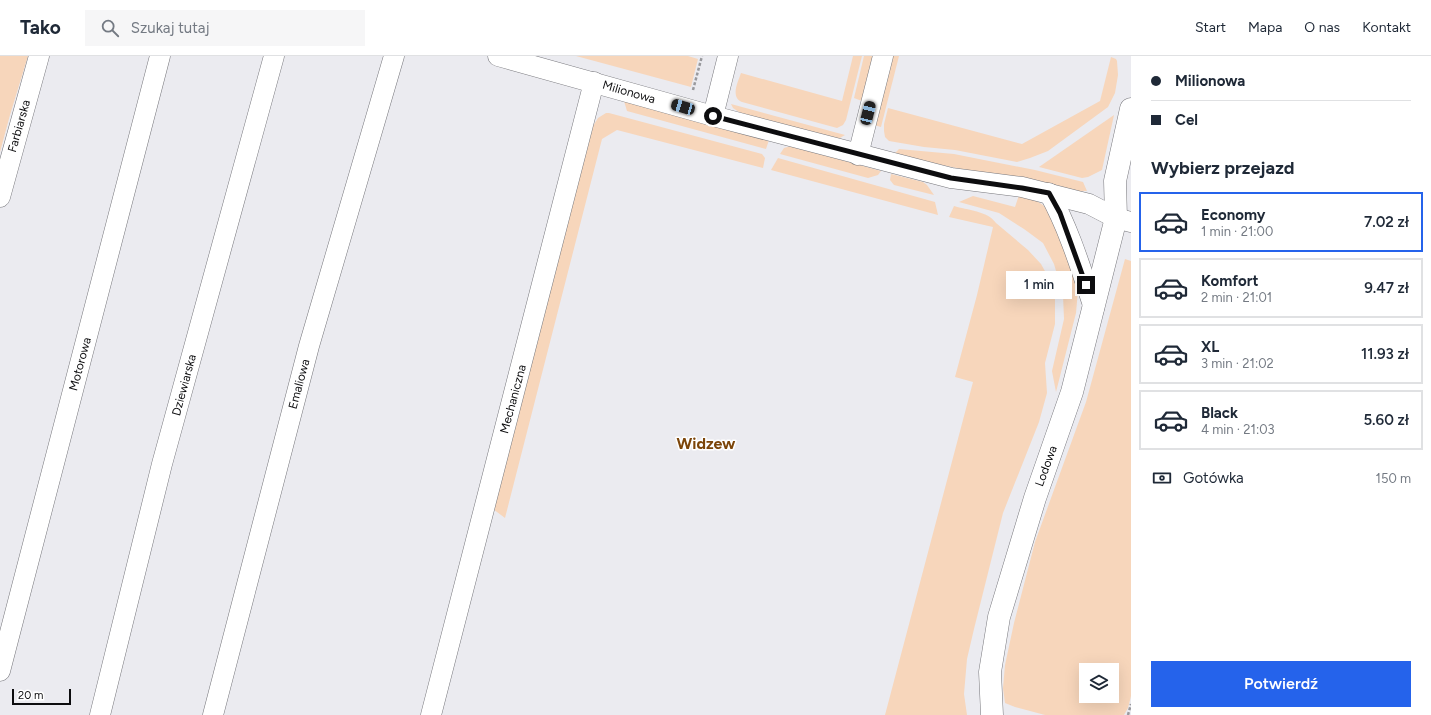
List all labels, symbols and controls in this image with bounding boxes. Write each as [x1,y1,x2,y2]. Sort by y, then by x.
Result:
search box [85,10,365,46]
text: Tako [20,16,61,39]
icon: search [99,17,121,39]
text: Szukaj tutaj [131,19,210,37]
text: Start [1195,19,1226,36]
text: Mapa [1248,19,1282,36]
text: O nas [1304,19,1340,36]
text: Kontakt [1362,19,1411,36]
text: Milionowa [1175,72,1245,90]
street label: Milionowa [601,78,657,106]
street label: Farbiarska [5,98,33,154]
car [670,98,696,116]
car [859,100,877,126]
route start [704,107,722,125]
text: Cel [1175,111,1198,129]
text: Wybierz przejazd [1151,157,1294,179]
icon: car [1153,204,1189,240]
text: Economy [1201,206,1266,224]
text: 7.02 zł [1364,213,1409,231]
text: 1 min · 21:00 [1201,224,1273,239]
icon: car [1153,270,1189,306]
callout: 1 min [1006,271,1072,299]
text: Komfort [1201,272,1258,290]
route end [1077,276,1095,294]
text: 1 min [1024,277,1054,292]
text: 9.47 zł [1364,279,1409,297]
text: 2 min · 21:01 [1201,290,1272,305]
street label: Motorowa [66,336,94,392]
icon: car [1153,336,1189,372]
text: XL [1201,338,1219,356]
text: 11.93 zł [1361,345,1409,363]
street label: Dziewiarska [169,353,199,417]
text: 3 min · 21:02 [1201,356,1274,371]
street label: Emaliowa [286,358,312,410]
street label: Mechaniczna [497,363,529,435]
icon: car [1153,402,1189,438]
text: Black [1201,404,1238,422]
text: 5.60 zł [1363,411,1409,429]
text: 4 min · 21:03 [1201,422,1275,437]
district label: Widzew [677,434,736,453]
street label: Lodowa [1032,444,1060,488]
icon: cash [1151,467,1173,489]
text: Gotówka [1183,469,1244,487]
text: 150 m [1376,471,1411,486]
button: Potwierdź [1151,661,1411,707]
map controls [1079,663,1119,703]
button: layers [1079,663,1119,703]
scale bar [12,687,71,706]
text: 20 m [18,689,43,702]

